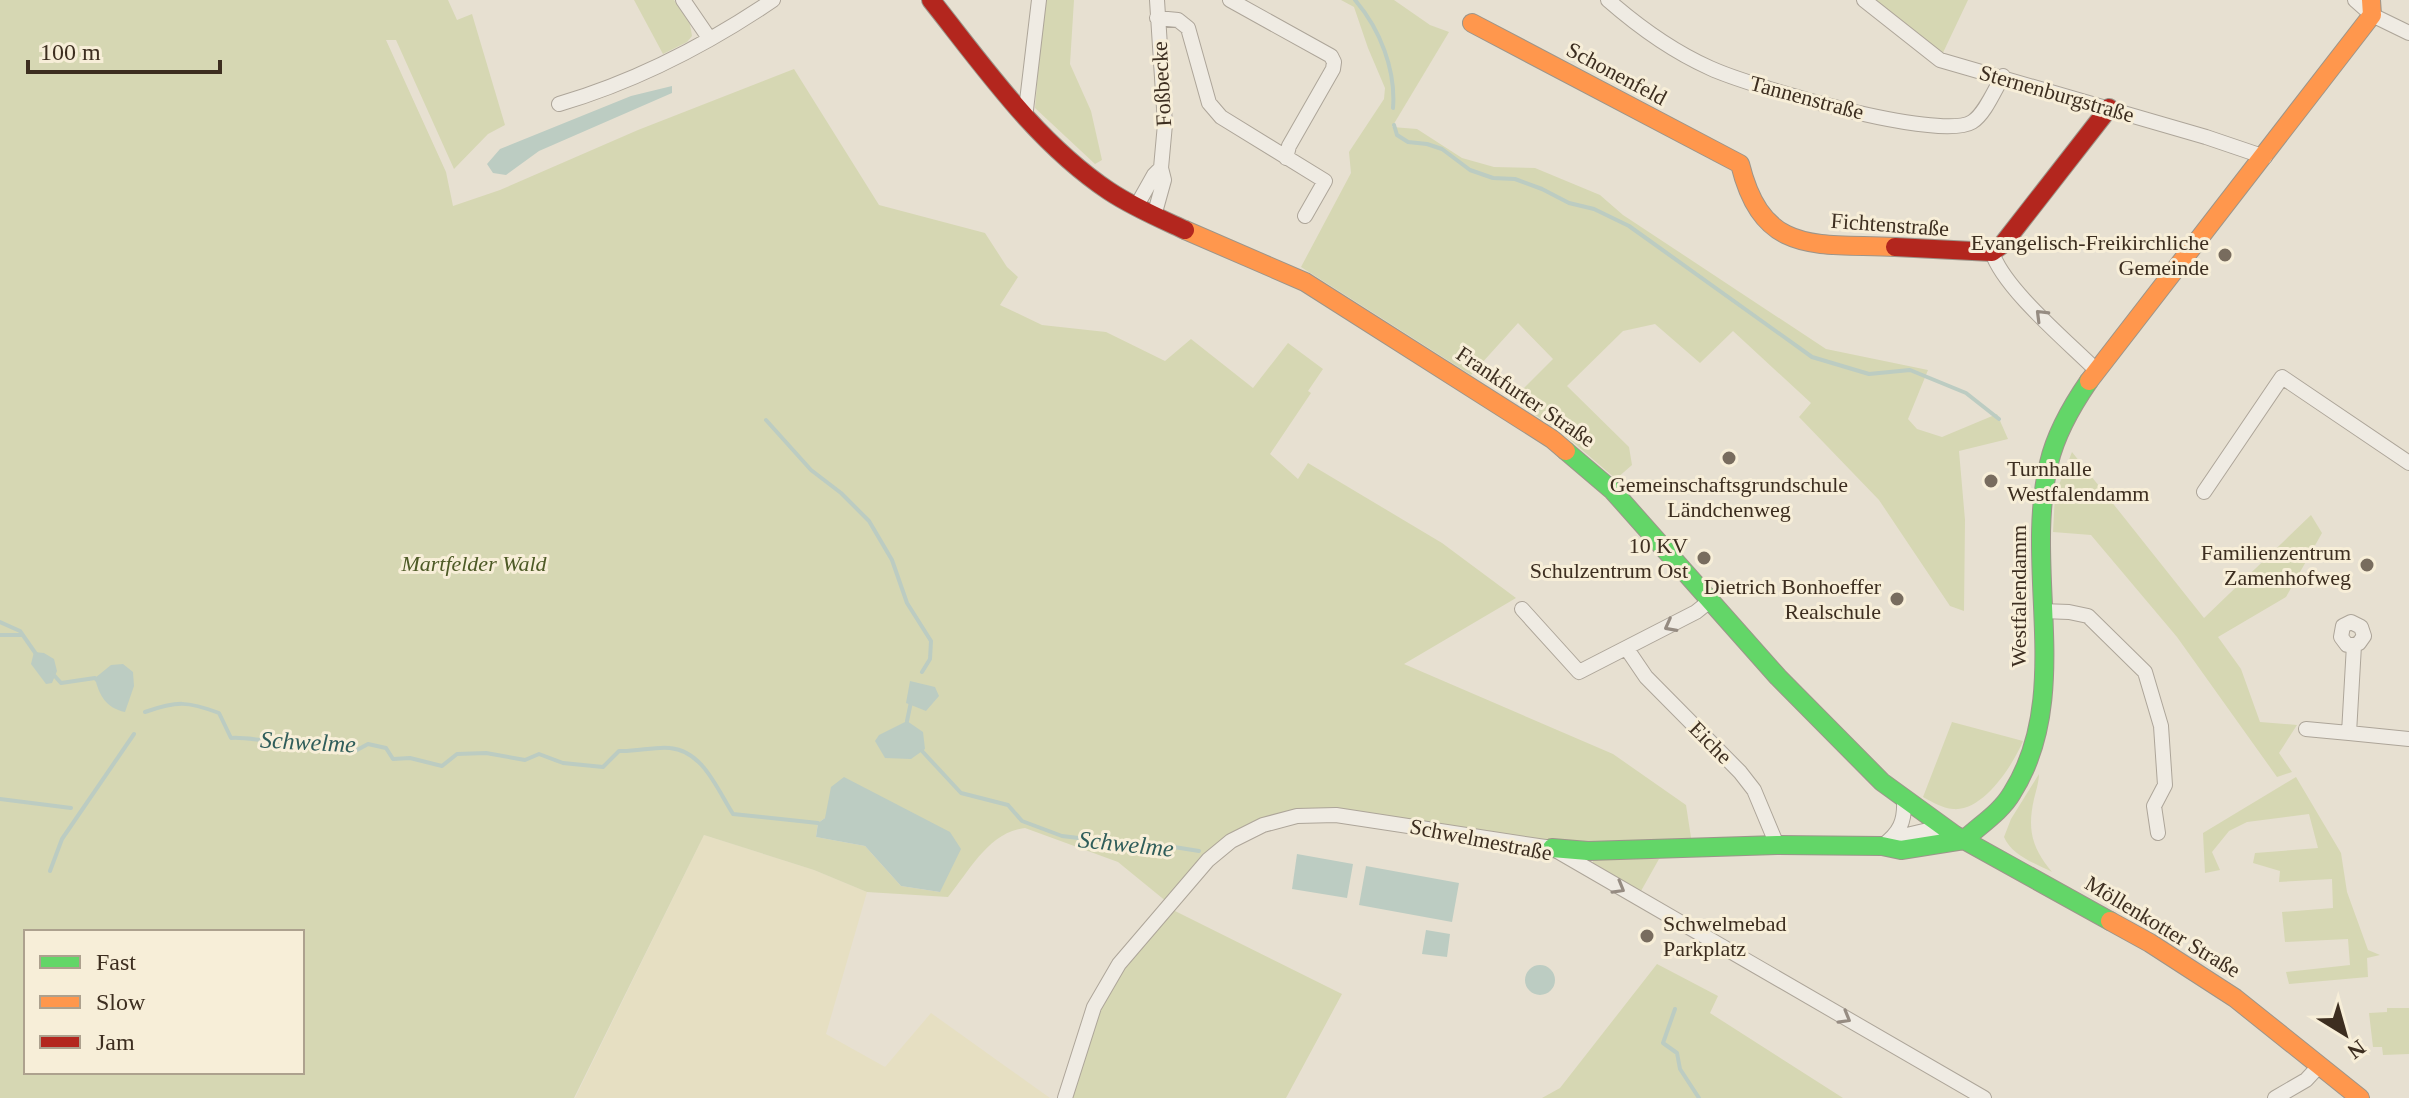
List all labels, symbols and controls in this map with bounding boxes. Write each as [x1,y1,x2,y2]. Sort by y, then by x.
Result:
scale bar [28,24,220,74]
street label: Schonenfeld [1562,37,1671,110]
text: 100 m [40,39,101,65]
street label: Foßbecke [1147,41,1176,127]
street label: Sternenburgstraße [1977,59,2137,128]
street label: Tannenstraße [1747,70,1867,125]
street label: Fichtenstraße [1830,208,1950,241]
place label: Evangelisch-Freikirchliche Gemeinde [1971,230,2209,280]
marker: Evangelisch-Freikirchliche Gemeinde [2216,246,2234,264]
one-way arrow [2036,310,2050,324]
street label: Frankfurter Straße [1452,341,1600,452]
marker: Gemeinschaftsgrundschule Ländchenweg [1720,449,1738,467]
place label: Turnhalle Westfalendamm [2007,456,2149,506]
place label: Gemeinschaftsgrundschule Ländchenweg [1610,472,1848,522]
marker: Turnhalle Westfalendamm [1982,472,2000,490]
street label: Westfalendamm [2006,525,2031,667]
place label: 10 KV Schulzentrum Ost [1530,533,1688,583]
place label: Familienzentrum Zamenhofweg [2201,540,2351,590]
marker: 10 KV Schulzentrum Ost [1695,549,1713,567]
park label: Martfelder Wald [400,551,548,576]
marker: Familienzentrum Zamenhofweg [2358,556,2376,574]
place label: Dietrich Bonhoeffer Realschule [1704,574,1882,624]
marker: Dietrich Bonhoeffer Realschule [1888,590,1906,608]
one-way arrow [1665,616,1679,632]
street label: Eiche [1684,716,1737,769]
water label: Schwelme [259,727,357,758]
street label: Schwelmestraße [1408,813,1554,866]
water label: Schwelme [1077,826,1175,862]
street label: Möllenkotter Straße [2081,870,2245,983]
one-way arrow [1610,878,1625,894]
place label: Schwelmebad Parkplatz [1663,911,1786,961]
marker: Schwelmebad Parkplatz [1638,927,1656,945]
legend [24,930,304,1074]
text: Fast [96,949,136,975]
text: Slow [96,989,146,1015]
north arrow [2305,994,2385,1074]
one-way arrow [1836,1008,1850,1024]
text: Jam [96,1029,135,1055]
text: N [2343,1035,2371,1064]

